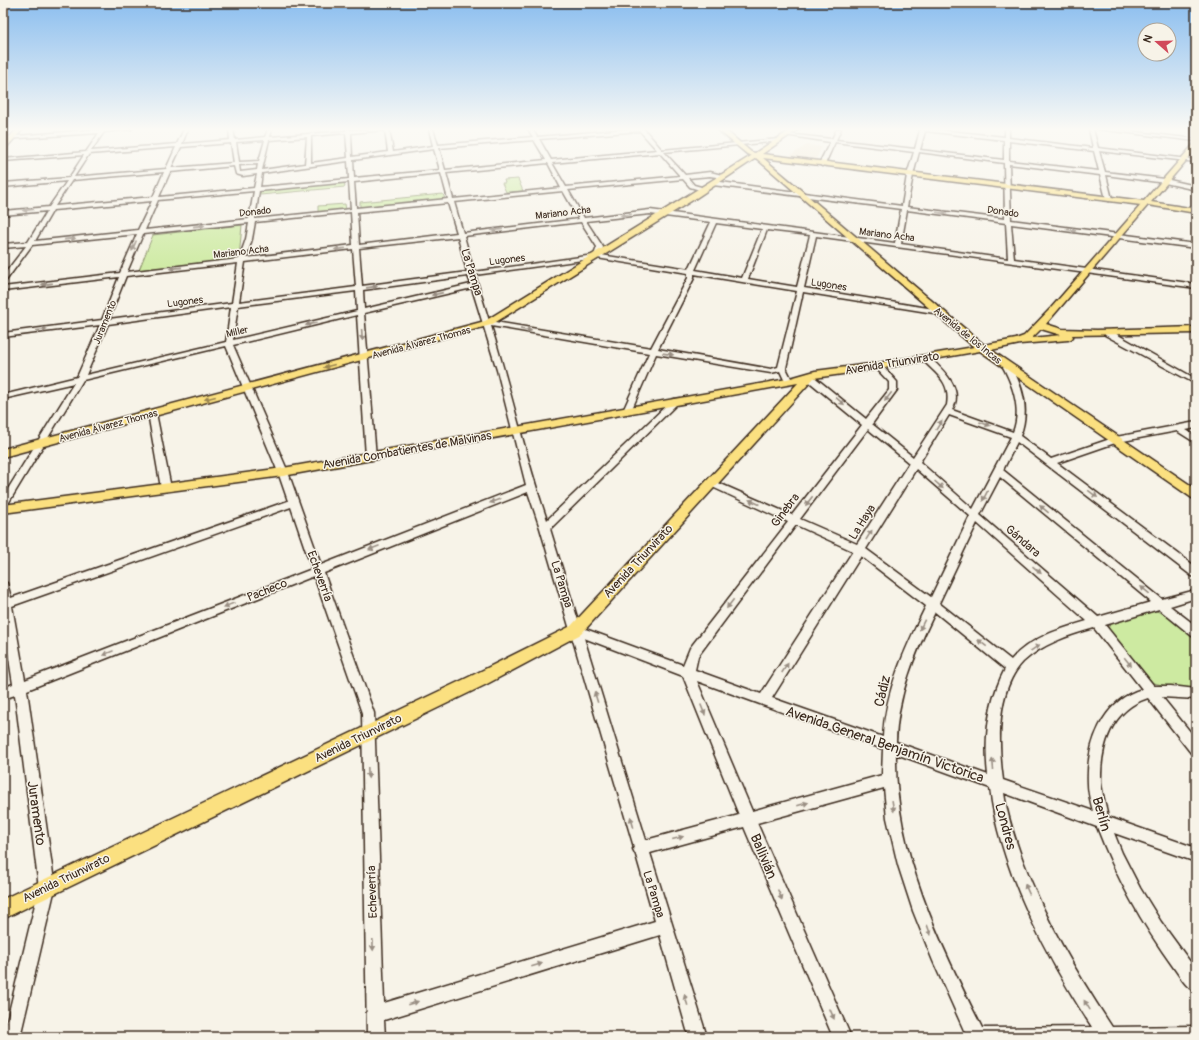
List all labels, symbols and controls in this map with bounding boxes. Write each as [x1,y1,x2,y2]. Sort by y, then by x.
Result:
north arrow [1137,22,1177,62]
text: N [1141,33,1156,44]
street label: Donado [239,204,272,220]
street label: Mariano Acha [535,204,592,222]
street label: Donado [986,204,1020,220]
one-way arrow [22,207,34,214]
one-way arrow [936,210,948,216]
one-way arrow [620,212,632,218]
one-way arrow [193,223,205,230]
street label: Mariano Acha [858,226,916,244]
one-way arrow [491,227,503,233]
one-way arrow [1065,227,1077,233]
one-way arrow [64,236,76,243]
one-way arrow [131,240,137,252]
street label: Mariano Acha [213,243,270,261]
one-way arrow [334,246,346,252]
street label: La Pampa [457,247,486,298]
street label: Lugones [489,252,526,268]
one-way arrow [170,265,182,272]
street label: Lugones [810,276,848,294]
one-way arrow [41,280,53,287]
one-way arrow [366,284,378,290]
one-way arrow [431,291,443,297]
street label: Lugones [167,294,204,310]
street label: Juramento [91,298,119,346]
street label: Avenida de los Incas [931,305,1004,367]
one-way arrow [305,322,317,328]
street label: Avenida Álvarez Thomas [370,323,472,362]
street label: Miller [225,324,250,340]
one-way arrow [36,327,48,333]
one-way arrow [520,327,532,333]
one-way arrow [359,329,366,341]
street label: Avenida Triunvirato [844,349,941,378]
one-way arrow [662,351,674,357]
one-way arrow [322,364,335,370]
one-way arrow [883,392,892,403]
one-way arrow [204,395,217,401]
one-way arrow [834,396,845,405]
street label: Avenida Álvarez Thomas [57,406,159,445]
one-way arrow [935,420,943,430]
one-way arrow [979,422,991,428]
street label: Avenida Combatientes de Malvinas [321,428,493,473]
one-way arrow [934,480,944,489]
street label: Ginebra [768,490,803,530]
one-way arrow [982,490,988,502]
one-way arrow [1088,490,1098,498]
one-way arrow [805,495,813,506]
one-way arrow [488,499,500,505]
one-way arrow [748,499,759,505]
street label: La Haya [846,501,879,543]
one-way arrow [1038,504,1049,513]
street label: Avenida Triunvirato [600,521,677,601]
street label: Gándara [1002,522,1044,561]
one-way arrow [866,529,873,541]
one-way arrow [367,546,379,552]
street label: Echeverría [303,549,336,604]
street label: La Pampa [547,559,576,610]
one-way arrow [1031,566,1042,575]
street label: Pacheco [245,575,290,605]
one-way arrow [1139,586,1150,595]
one-way arrow [726,599,735,610]
one-way arrow [223,602,235,608]
one-way arrow [919,620,925,631]
one-way arrow [976,639,987,648]
one-way arrow [1029,644,1040,652]
one-way arrow [102,650,114,656]
one-way arrow [1124,657,1132,667]
one-way arrow [781,662,788,674]
street label: Cádiz [871,674,894,709]
one-way arrow [593,691,599,703]
street label: Avenida General Benjamín Victorica [784,703,986,786]
one-way arrow [700,705,706,716]
street label: Avenida Triunvirato [312,711,405,766]
one-way arrow [990,758,997,770]
one-way arrow [365,767,371,780]
street label: Juramento [24,780,50,847]
street label: Berlín [1089,795,1115,833]
one-way arrow [797,800,809,806]
one-way arrow [890,800,896,812]
street label: Londres [991,801,1020,852]
one-way arrow [629,815,635,827]
street label: Ballivián [746,831,781,881]
one-way arrow [672,835,684,841]
street label: Avenida Triunvirato [20,851,113,906]
street label: Echeverría [364,865,381,919]
street label: La Pampa [639,869,668,920]
one-way arrow [1024,884,1030,895]
one-way arrow [778,889,784,901]
one-way arrow [926,925,932,937]
one-way arrow [370,939,377,951]
one-way arrow [531,962,543,968]
one-way arrow [683,993,689,1005]
one-way arrow [407,1000,419,1006]
one-way arrow [1083,1000,1091,1010]
one-way arrow [828,1008,835,1020]

